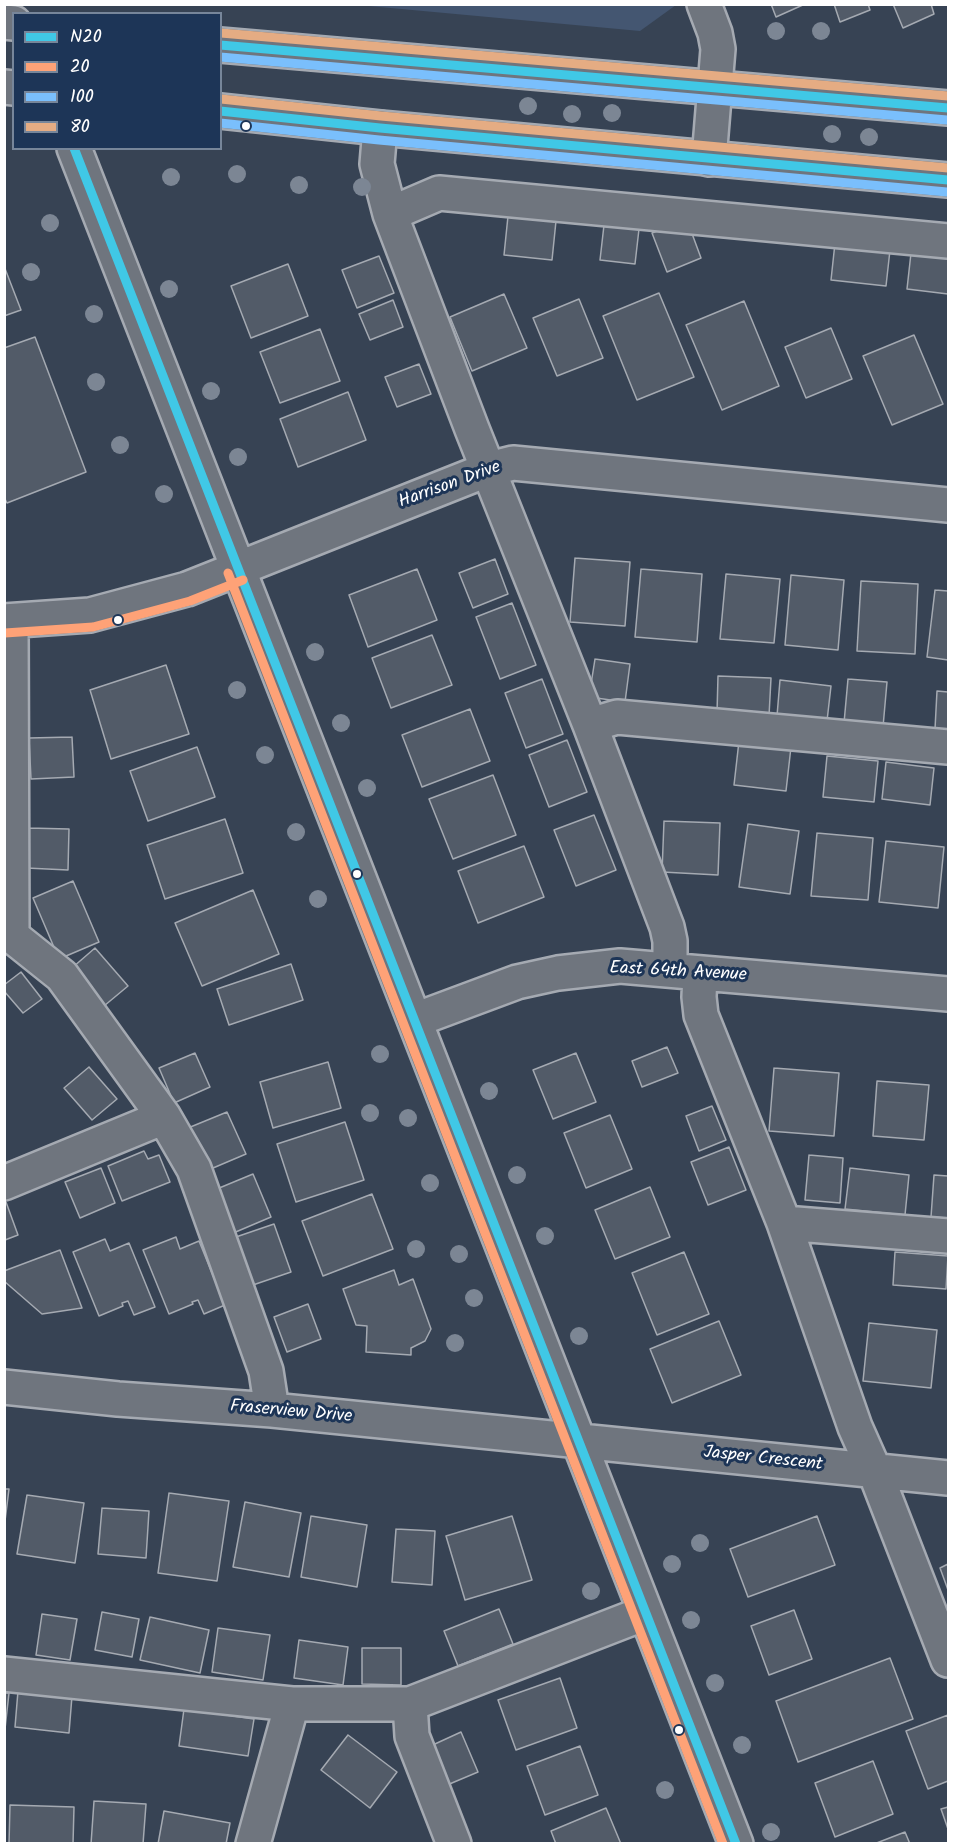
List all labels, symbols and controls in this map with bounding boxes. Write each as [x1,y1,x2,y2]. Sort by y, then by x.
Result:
legend [12,12,222,150]
text: N20 [70,23,102,52]
text: 20 [70,53,89,82]
text: 100 [70,83,94,112]
text: 80 [70,113,90,142]
unlabelled marker [240,120,252,132]
street label: Harrison Drive [396,458,504,514]
unlabelled marker [112,614,124,626]
unlabelled marker [351,868,363,880]
street label: East 64th Avenue [609,959,747,987]
street label: Fraserview Drive [229,1397,353,1429]
street label: Jasper Crescent [702,1443,824,1477]
unlabelled marker [673,1724,685,1736]

